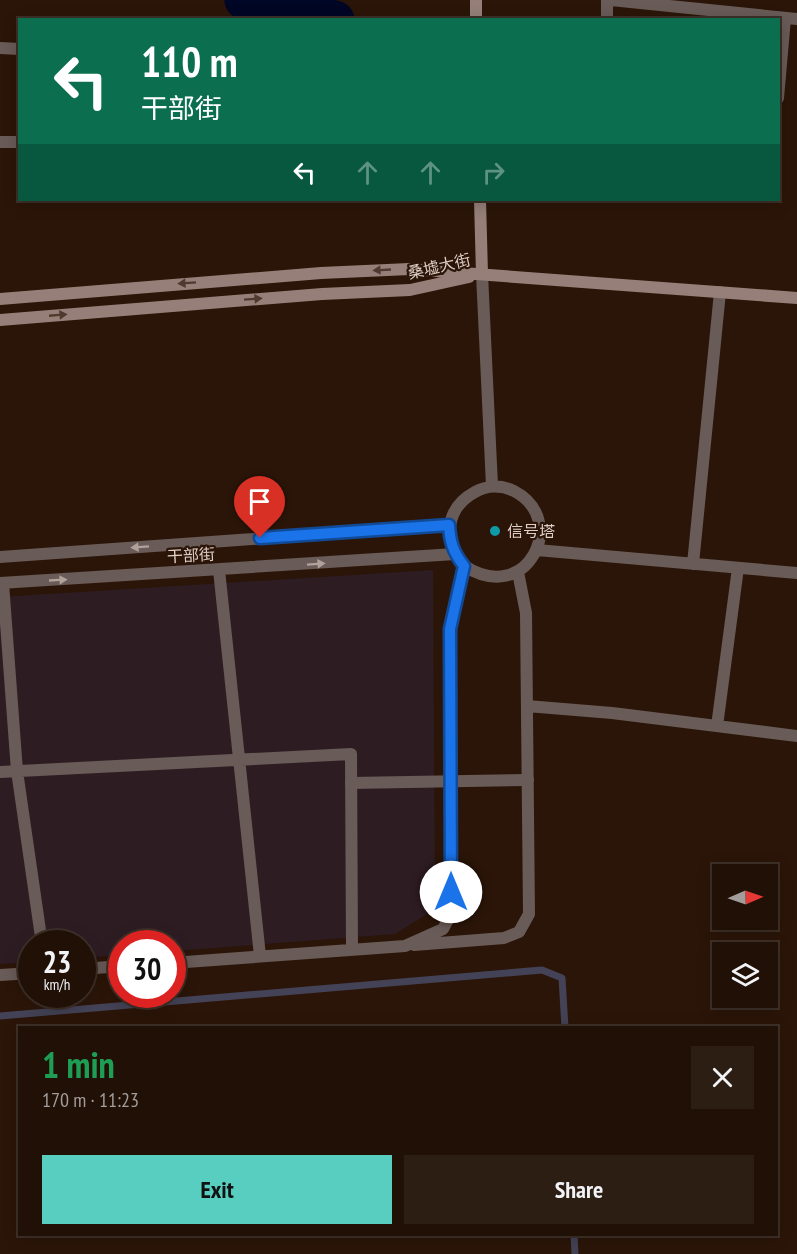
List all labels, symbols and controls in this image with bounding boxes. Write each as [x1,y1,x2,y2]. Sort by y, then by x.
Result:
text: 110 m [141,34,238,89]
icon: left [42,42,120,120]
text: 干部街 [141,91,222,125]
icon: left [288,156,321,189]
icon: ahead [351,156,384,189]
icon: ahead [414,156,447,189]
icon: right [477,156,510,189]
street label: 桑墟大街 [406,249,472,283]
one-way arrow [372,266,391,275]
one-way arrow [178,279,197,288]
one-way arrow [243,295,262,304]
one-way arrow [49,310,68,320]
pin [234,476,285,538]
icon: arrive [243,485,276,518]
place label: 信号塔 [507,521,555,541]
marker: 信号塔 [488,524,502,538]
one-way arrow [130,542,149,552]
street label: 干部街 [167,544,215,566]
one-way arrow [306,559,325,568]
one-way arrow [49,575,68,584]
position arrow [419,860,483,924]
north arrow [712,864,778,930]
map controls [712,864,778,1008]
speed limit sign: 30 [108,930,186,1008]
text: 23 [43,942,71,981]
button: layers [712,942,778,1008]
text: km/h [44,975,70,994]
text: 1 min [42,1041,115,1088]
button: close [691,1046,754,1109]
text: 170 m · 11:23 [42,1087,139,1113]
button: Exit [42,1155,392,1224]
button: Share [404,1155,754,1224]

